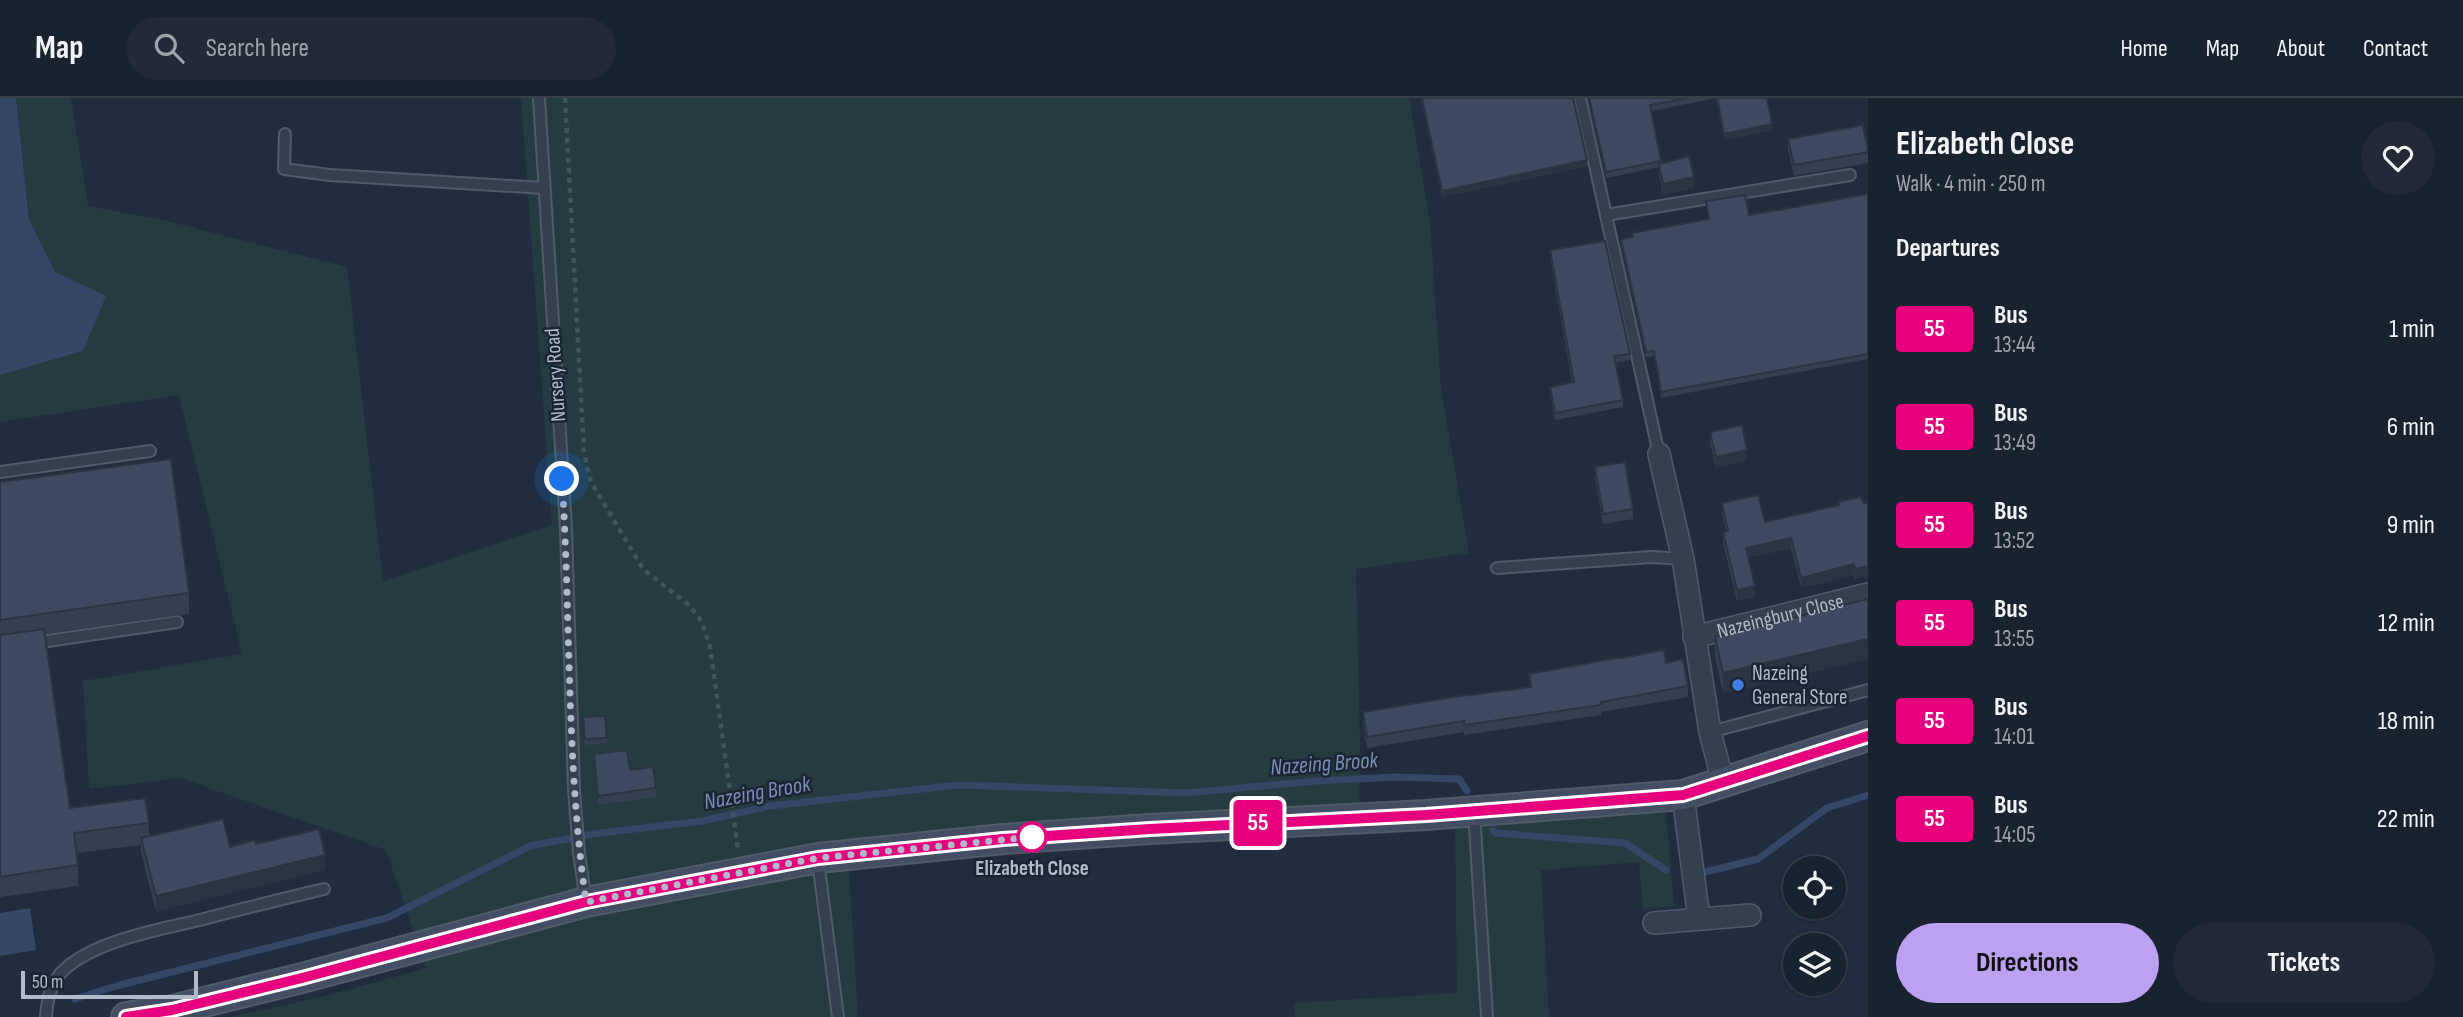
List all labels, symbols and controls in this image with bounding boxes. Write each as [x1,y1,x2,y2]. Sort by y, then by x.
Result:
search box [126,17,616,80]
text: Map [35,28,84,68]
icon: search [150,29,188,67]
text: Search here [206,33,309,64]
text: Home [2120,34,2168,63]
text: Map [2206,34,2239,63]
text: About [2277,34,2325,63]
text: Contact [2363,34,2428,63]
button: heart [2361,121,2435,195]
text: Elizabeth Close [1896,124,2074,164]
text: Walk · 4 min · 250 m [1896,170,2046,198]
text: Departures [1896,233,2000,264]
text: Bus [1994,300,2028,331]
text: 55 [1924,314,1945,343]
text: 1 min [2389,314,2435,345]
street label: Nursery Road [540,327,571,423]
text: 13:44 [1994,331,2035,359]
text: Bus [1994,398,2028,429]
text: 55 [1924,412,1945,441]
text: 6 min [2387,412,2435,443]
text: 13:49 [1994,429,2036,457]
your location [544,461,579,496]
text: Bus [1994,496,2028,527]
text: 55 [1924,510,1945,539]
text: 9 min [2387,510,2435,541]
text: 13:52 [1994,527,2035,555]
street label: Nazeingbury Close [1715,588,1847,644]
text: Bus [1994,594,2028,625]
text: 55 [1924,608,1945,637]
text: 12 min [2378,608,2435,639]
text: 13:55 [1994,625,2034,653]
place label: Nazeing General Store [1752,661,1848,710]
marker: Nazeing General Store [1730,677,1746,693]
text: Bus [1994,692,2028,723]
text: 55 [1924,706,1945,735]
text: 18 min [2378,706,2435,737]
text: 14:01 [1994,723,2034,751]
water label: Nazeing Brook [1269,746,1380,782]
water label: Nazeing Brook [702,770,814,816]
text: Bus [1994,790,2028,821]
line badge: 55 [1226,800,1290,846]
text: 55 [1924,804,1945,833]
text: 22 min [2377,804,2435,835]
text: 55 [1247,808,1269,837]
text: 14:05 [1994,821,2035,849]
marker: Elizabeth Close [1017,822,1047,852]
place label: Elizabeth Close [975,856,1089,881]
map controls [1783,856,1846,996]
button: locate [1783,856,1846,919]
button: Directions [1896,923,2159,1003]
button: Tickets [2173,923,2435,1003]
button: layers [1783,933,1846,996]
scale bar [21,968,198,1000]
text: 50 m [32,971,63,994]

